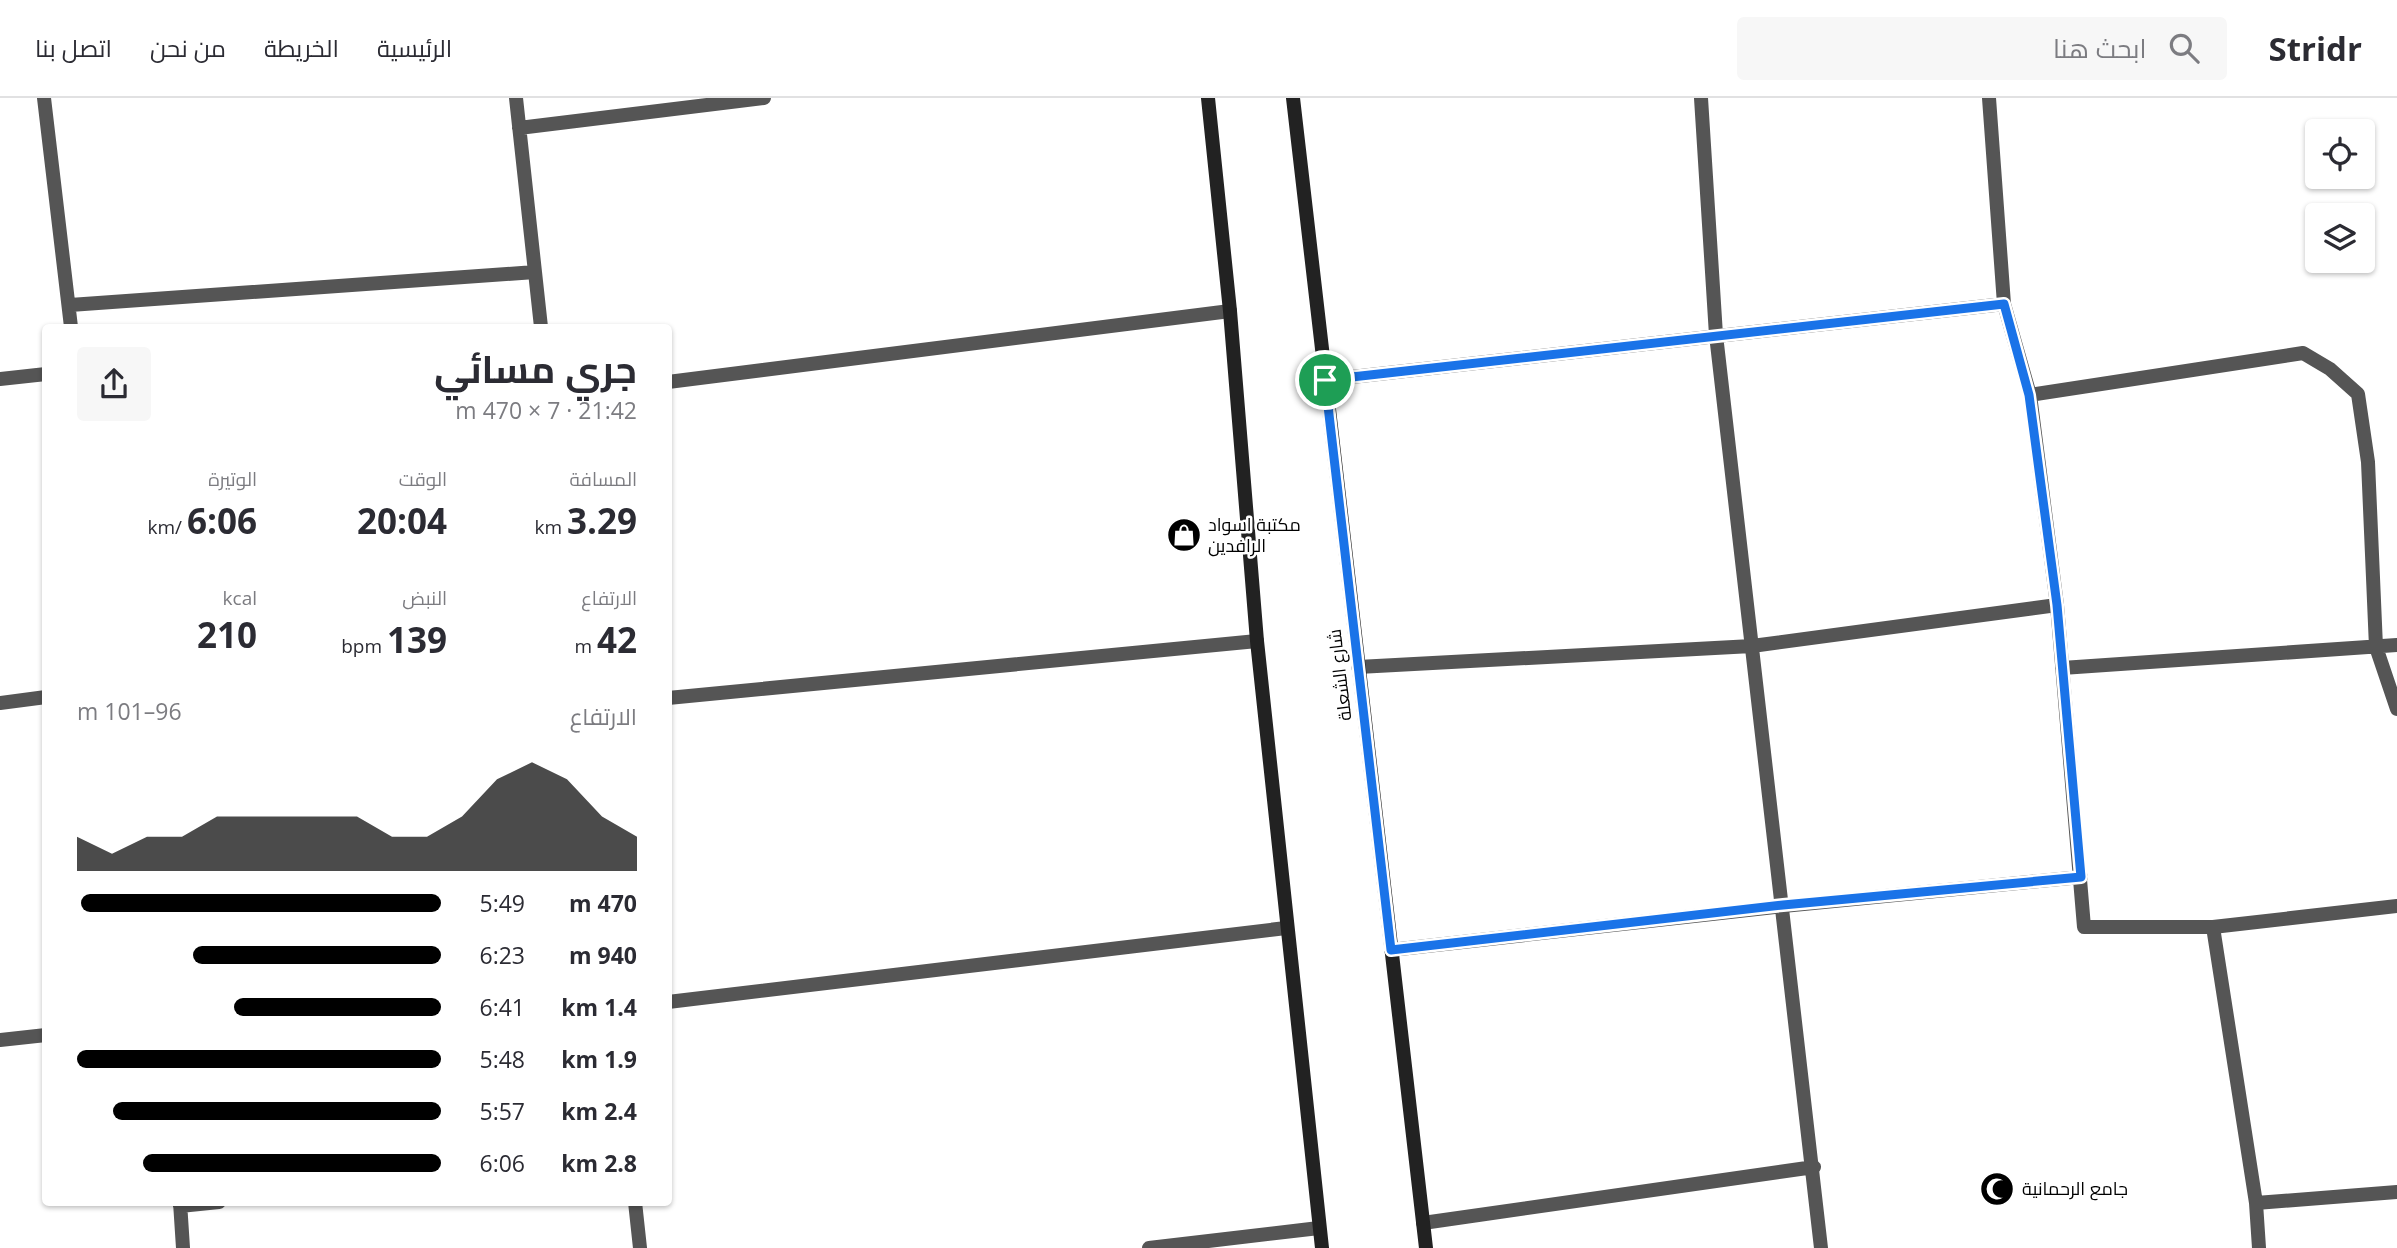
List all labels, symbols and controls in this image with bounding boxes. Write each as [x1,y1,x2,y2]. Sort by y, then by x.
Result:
search box [1737,17,2227,80]
text: Stridr [2269,26,2362,71]
icon: search [2165,29,2203,67]
text: ابحث هنا [2053,30,2147,66]
text: اتصل بنا [35,31,112,64]
text: من نحن [150,31,226,64]
text: الخريطة [264,31,339,64]
text: الرئيسية [377,31,452,64]
map controls [2305,119,2375,273]
button: locate [2305,119,2375,189]
button: layers [2305,203,2375,273]
text: جري مسائي [434,342,637,394]
button: share [77,347,151,421]
pin [1295,350,1355,410]
icon: arrive [1306,361,1344,399]
text: 21:42 · 7 × 470 m [455,394,637,426]
text: الوتيرة [208,466,257,492]
text: الوقت [399,466,447,492]
text: المسافة [569,466,637,492]
text: 6:06 [187,497,257,544]
text: 20:04 [357,497,447,544]
text: 3.29 [567,497,637,544]
place label: مكتبة اسواد الرافدين [1208,512,1301,557]
text: /km [147,514,187,540]
text: km [534,514,567,540]
shop icon: مكتبة اسواد الرافدين [1165,516,1203,554]
text: kcal [223,585,257,611]
text: النبض [402,585,447,611]
text: الارتفاع [581,585,637,611]
text: 210 [197,611,257,658]
text: 139 [387,616,447,663]
text: 42 [597,616,637,663]
street label: شارع الشعلة [1321,628,1358,722]
text: bpm [341,633,387,659]
text: m [574,633,597,659]
text: 96–101 m [77,695,182,727]
text: الارتفاع [570,700,637,732]
text: 5:49 [480,887,525,919]
text: 470 m [569,887,637,919]
text: 6:23 [480,939,525,971]
text: 940 m [569,939,637,971]
text: 6:41 [480,991,525,1023]
text: 1.4 km [561,991,637,1023]
text: 5:48 [480,1043,525,1075]
text: 1.9 km [561,1043,637,1075]
text: 5:57 [480,1095,525,1127]
text: 2.4 km [561,1095,637,1127]
text: 6:06 [480,1147,525,1179]
text: 2.8 km [561,1147,637,1179]
mosque icon: جامع الرحمانية [1978,1170,2016,1208]
place label: جامع الرحمانية [2022,1176,2128,1201]

